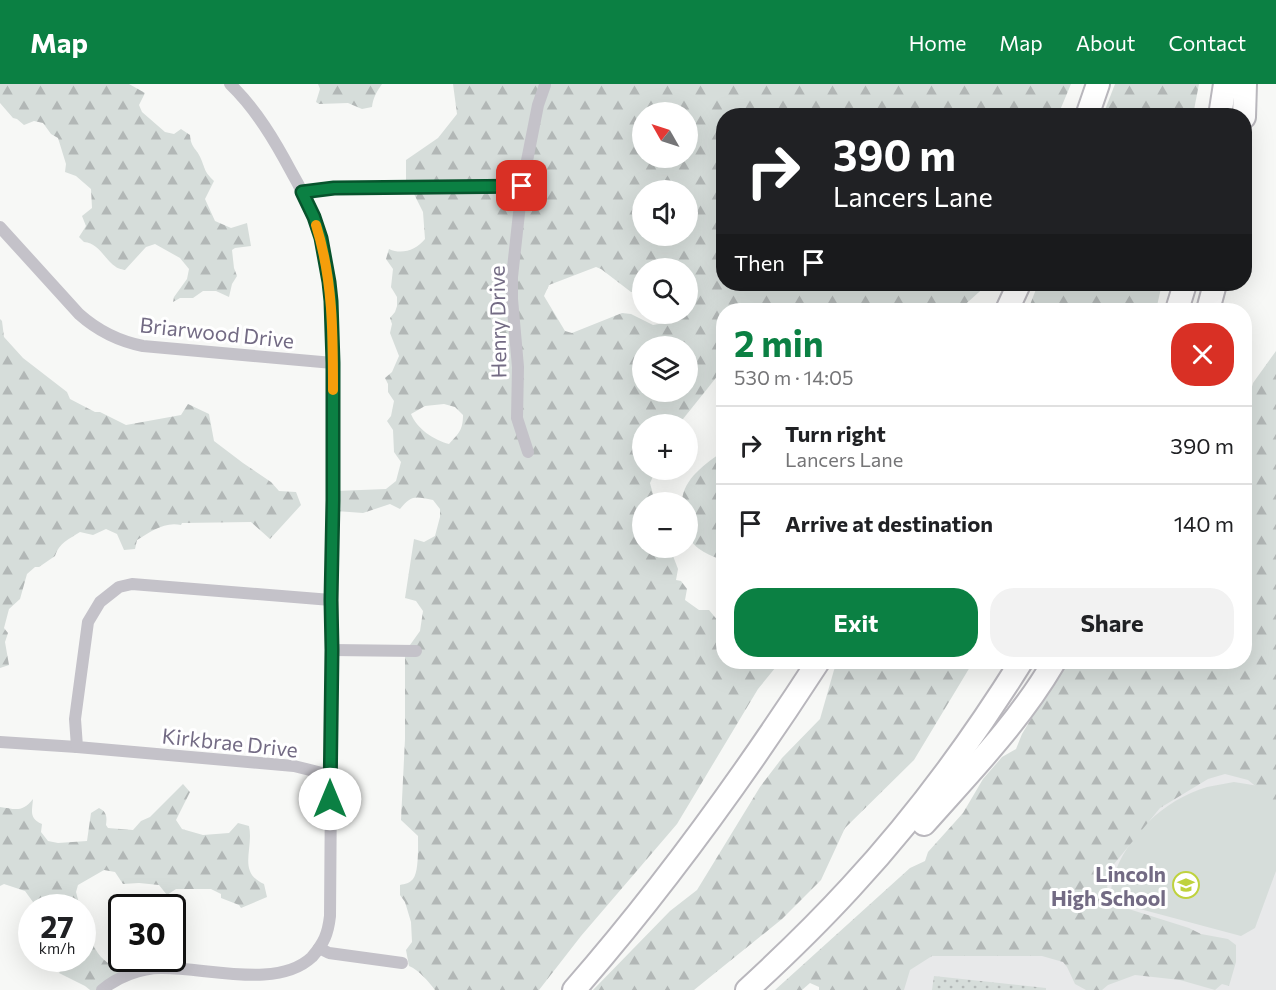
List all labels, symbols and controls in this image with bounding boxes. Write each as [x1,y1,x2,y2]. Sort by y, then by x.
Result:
text: Map [30,25,88,59]
text: Home [909,30,966,55]
text: Map [999,30,1043,55]
text: About [1076,30,1135,55]
text: Contact [1168,30,1246,55]
north arrow [632,102,698,168]
map controls [632,102,698,558]
text: 390 m [833,128,956,180]
icon: right [734,132,812,210]
pin [496,160,547,211]
icon: arrive [505,169,538,202]
button: sound [632,180,698,246]
text: Lancers Lane [833,180,993,213]
icon: arrive [797,246,830,279]
text: Then [734,249,785,276]
button: search [632,258,698,324]
street label: Henry Drive [484,265,510,379]
street label: Briarwood Drive [139,311,295,353]
text: 2 min [734,320,824,364]
button: close [1171,323,1234,386]
button: layers [632,336,698,402]
text: 530 m · 14:05 [734,365,853,389]
button: + [632,414,698,480]
text: Turn right [785,420,886,447]
icon: right [734,429,767,462]
text: 390 m [1170,432,1234,459]
text: Lancers Lane [785,447,903,471]
button: − [632,492,698,558]
icon: arrive [734,507,767,540]
text: Arrive at destination [785,510,993,537]
text: 140 m [1174,510,1234,537]
button: Exit [734,588,978,657]
button: Share [990,588,1234,657]
street label: Kirkbrae Drive [161,722,299,762]
position arrow [298,767,362,831]
place label: Lincoln High School [1051,861,1166,910]
school or university icon: Lincoln High School [1171,870,1201,900]
speed limit sign: 30 [108,894,186,972]
text: 27 [40,907,74,944]
text: km/h [39,939,75,957]

